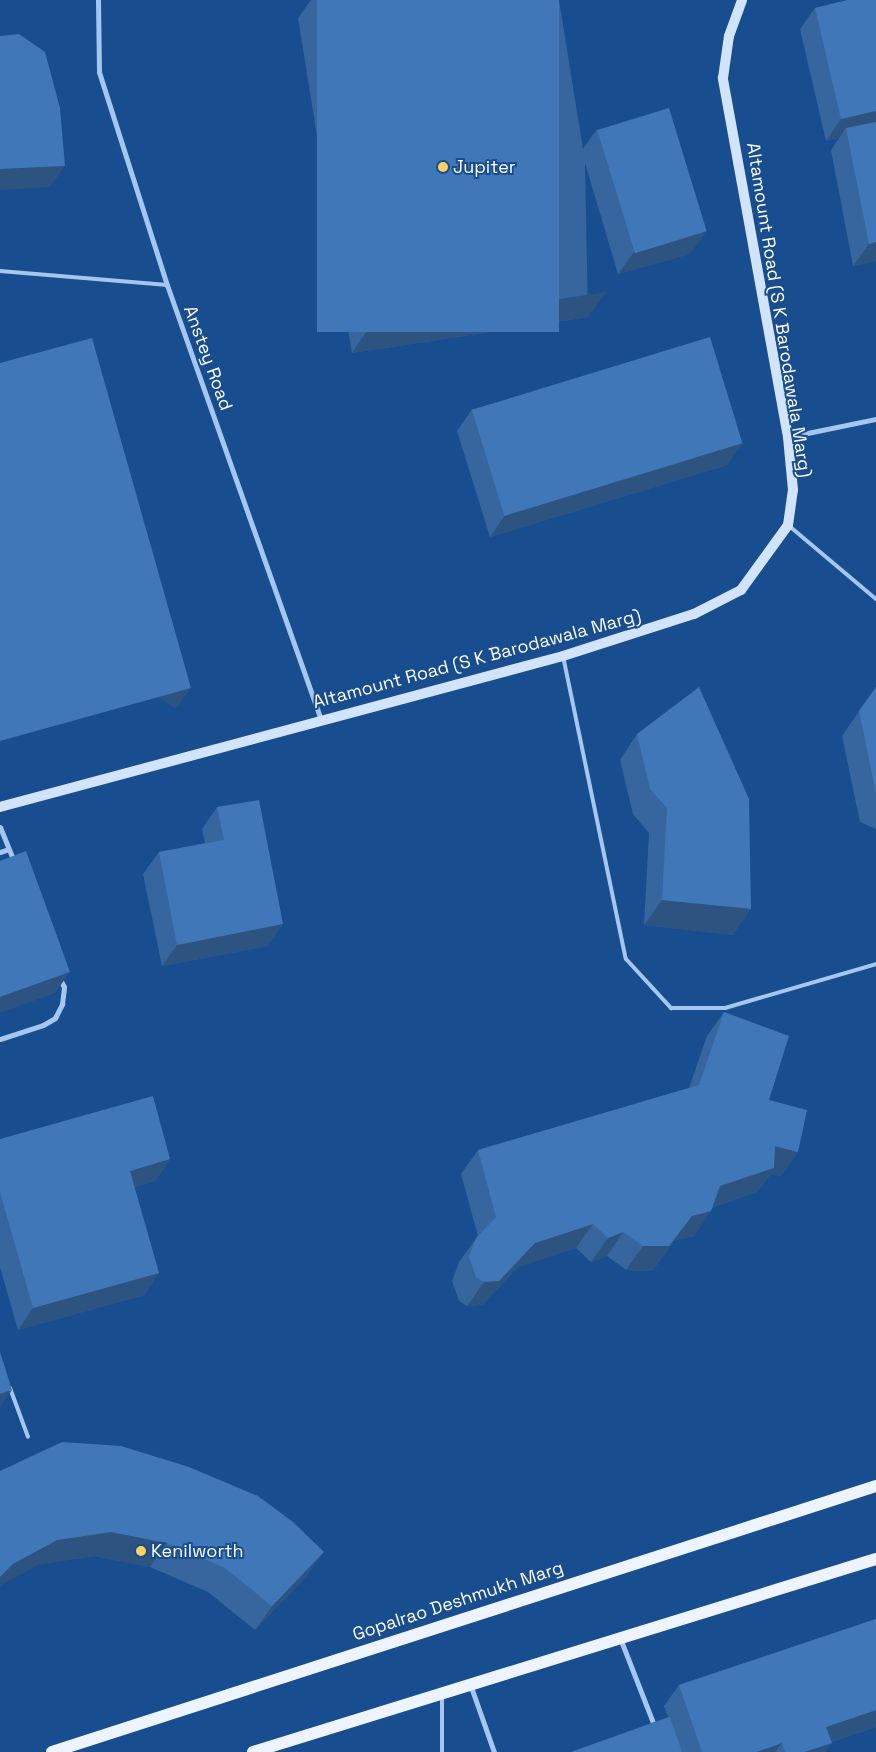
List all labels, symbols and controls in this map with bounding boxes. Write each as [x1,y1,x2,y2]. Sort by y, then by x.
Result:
street label: Altamount Road (S K Barodawala Marg) [742,141,816,479]
place label: Jupiter [453,156,516,178]
marker: Jupiter [437,161,449,173]
street label: Anstey Road [179,303,237,413]
street label: Altamount Road (S K Barodawala Marg) [311,605,643,713]
place label: Kenilworth [151,1540,244,1562]
marker: Kenilworth [135,1545,147,1557]
street label: Gopalrao Deshmukh Marg [350,1557,566,1645]

